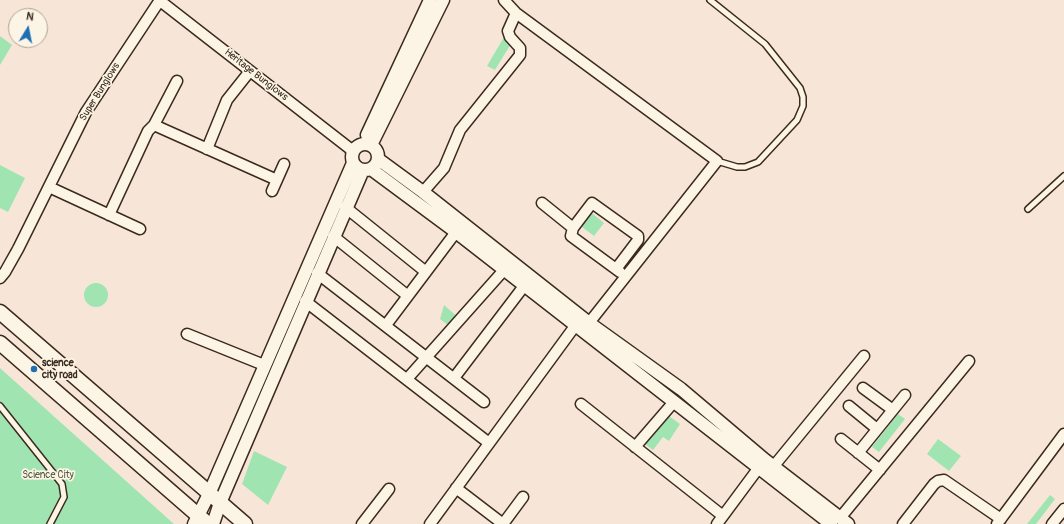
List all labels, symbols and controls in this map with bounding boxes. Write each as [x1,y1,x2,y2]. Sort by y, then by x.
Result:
north arrow [8,8,48,48]
text: N [25,10,35,24]
street label: Heritage Bunglows [222,46,290,104]
street label: Super Bunglows [77,61,123,123]
place label: science city road [42,357,78,380]
marker: science city road [29,364,39,374]
park label: Science City [22,469,74,481]

